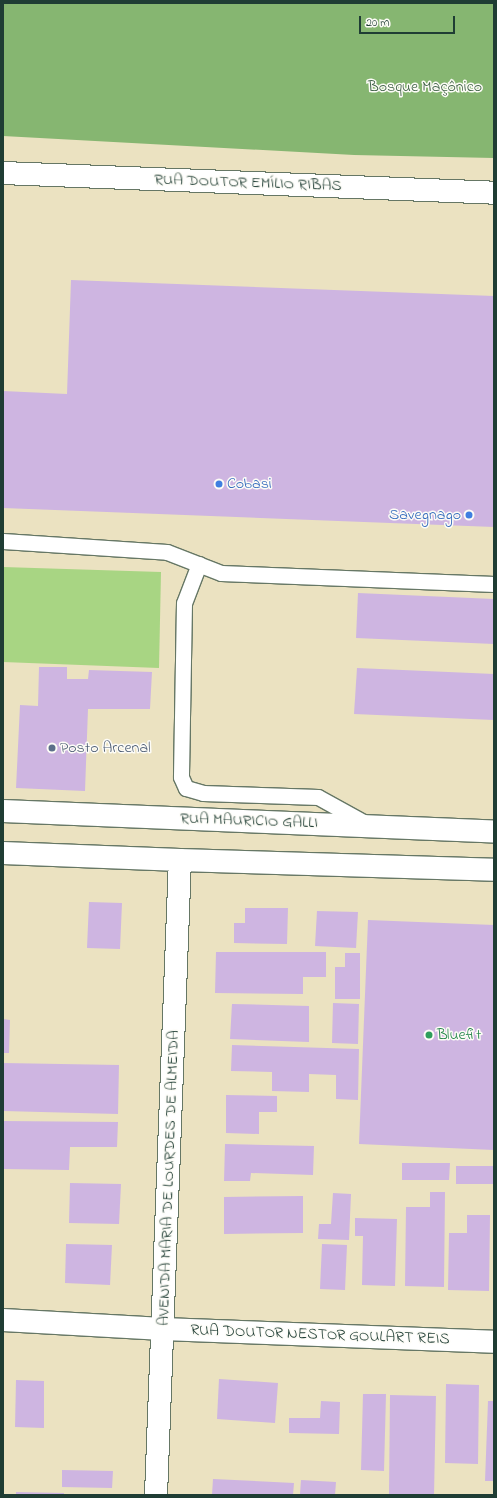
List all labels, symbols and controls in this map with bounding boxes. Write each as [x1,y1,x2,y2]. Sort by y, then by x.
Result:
scale bar [361,8,457,34]
text: 20 m [366,14,389,32]
park label: Bosque Maçônico [368,77,482,97]
street label: RUA DOUTOR EMÍLIO RIBAS [154,170,342,196]
place label: Cobasi [227,474,272,494]
marker: Cobasi [214,479,224,489]
place label: Savegnago [389,505,461,525]
marker: Savegnago [464,510,474,520]
place label: Posto Arcenal [60,738,151,758]
marker: Posto Arcenal [47,743,57,753]
street label: RUA MAURICIO GALLI [180,809,318,833]
place label: Bluefit [437,1025,481,1045]
street label: AVENIDA MARIA DE LOURDES DE ALMEIDA [154,1030,184,1326]
marker: Bluefit [424,1030,434,1040]
street label: RUA DOUTOR NESTOR GOULART REIS [190,1321,450,1349]

